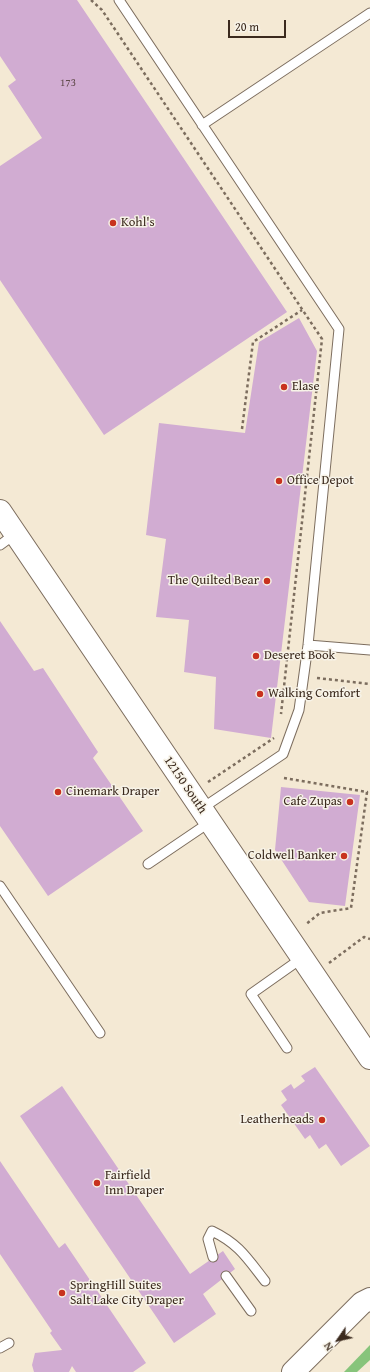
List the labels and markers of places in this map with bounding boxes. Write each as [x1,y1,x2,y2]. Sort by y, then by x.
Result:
place label: Kohl's [121,215,155,231]
marker: Kohl's [108,218,118,228]
place label: Elase [292,379,320,395]
marker: Elase [279,382,289,392]
place label: Office Depot [287,473,354,489]
marker: Office Depot [274,476,284,486]
place label: The Quilted Bear [168,573,259,589]
marker: The Quilted Bear [262,576,272,586]
place label: Deseret Book [264,648,335,664]
marker: Deseret Book [251,651,261,661]
place label: Walking Comfort [268,686,360,702]
marker: Walking Comfort [255,689,265,699]
place label: Cinemark Draper [66,784,159,800]
marker: Cinemark Draper [53,787,63,797]
place label: Cafe Zupas [283,794,342,810]
marker: Cafe Zupas [345,797,355,807]
place label: Coldwell Banker [248,848,336,864]
marker: Coldwell Banker [339,851,349,861]
place label: Leatherheads [240,1112,314,1128]
marker: Leatherheads [317,1115,327,1125]
place label: Fairfield Inn Draper [105,1168,164,1199]
marker: Fairfield Inn Draper [92,1178,102,1188]
place label: SpringHill Suites Salt Lake City Draper [70,1278,184,1309]
marker: SpringHill Suites Salt Lake City Draper [57,1288,67,1298]

